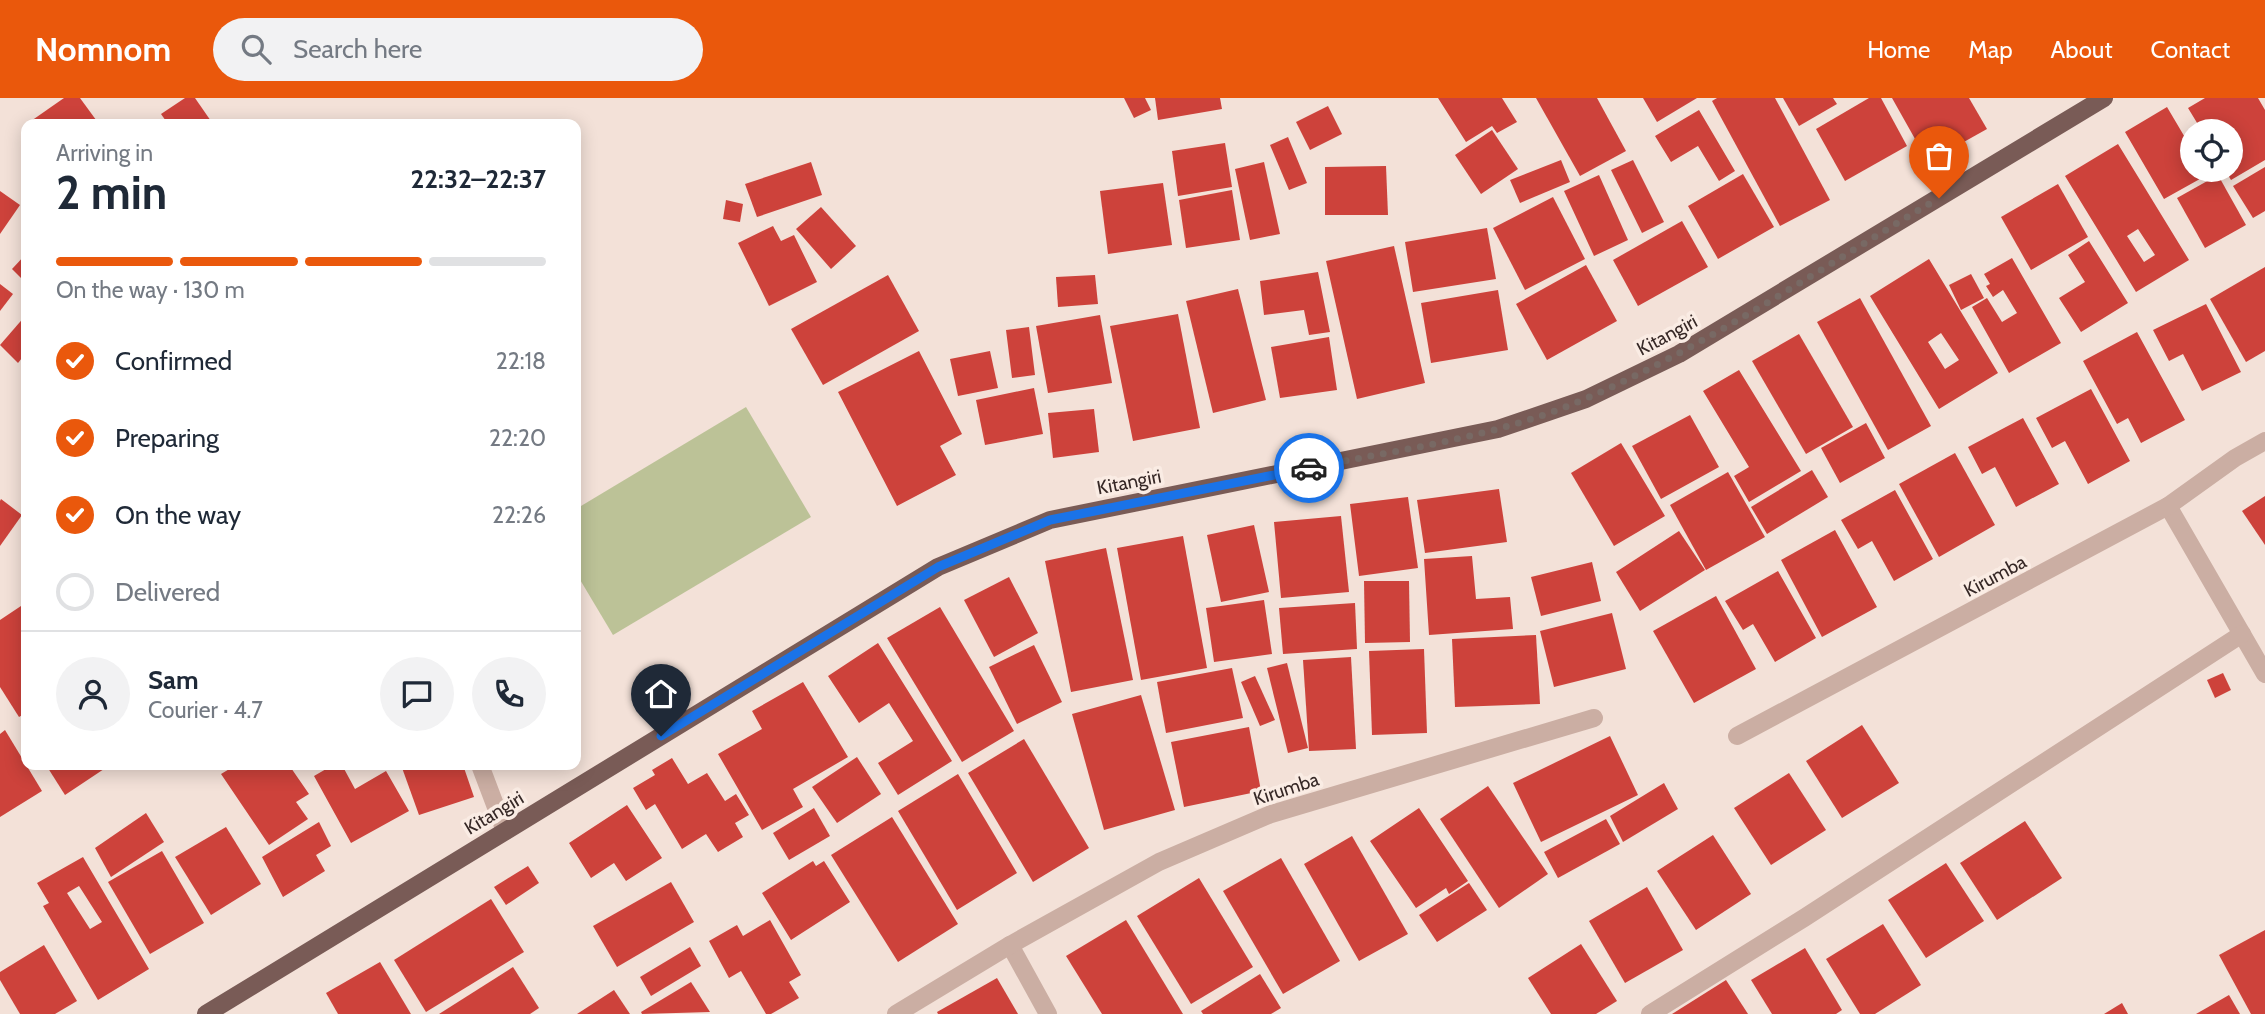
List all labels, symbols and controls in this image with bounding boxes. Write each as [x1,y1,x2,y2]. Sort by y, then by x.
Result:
search box [213,18,703,81]
text: Nomnom [35,29,171,69]
icon: search [237,30,275,68]
text: Search here [293,33,422,65]
text: Home [1867,35,1930,64]
text: Map [1968,35,2013,64]
text: About [2051,35,2113,64]
text: Contact [2151,35,2230,64]
map controls [2180,119,2243,182]
button: locate [2180,119,2243,182]
pin [1909,126,1969,198]
icon: bag [1920,137,1958,175]
text: Arriving in [56,139,153,167]
text: 22:32–22:37 [411,163,546,195]
text: 2 min [56,165,167,221]
text: On the way · 130 m [56,276,245,304]
street label: Kitangiri [1633,310,1701,360]
icon: check [56,342,94,380]
text: Confirmed [115,345,232,377]
text: 22:18 [496,347,546,375]
icon: check [56,419,94,457]
text: Preparing [115,422,219,454]
text: 22:20 [489,424,546,452]
courier [1274,433,1344,503]
icon: car [1290,449,1328,487]
street label: Kitangiri [1095,464,1163,500]
icon: check [56,496,94,534]
text: On the way [115,499,241,531]
text: 22:26 [492,501,546,529]
street label: Kirumba [1960,550,2030,602]
text: Delivered [115,576,220,608]
button: person [56,657,130,731]
button: chat [380,657,454,731]
button: phone [472,657,546,731]
text: Sam [148,664,199,696]
pin [631,664,691,736]
icon: home [642,675,680,713]
text: Courier · 4.7 [148,696,263,724]
street label: Kirumba [1250,768,1322,810]
street label: Kitangiri [460,786,528,840]

